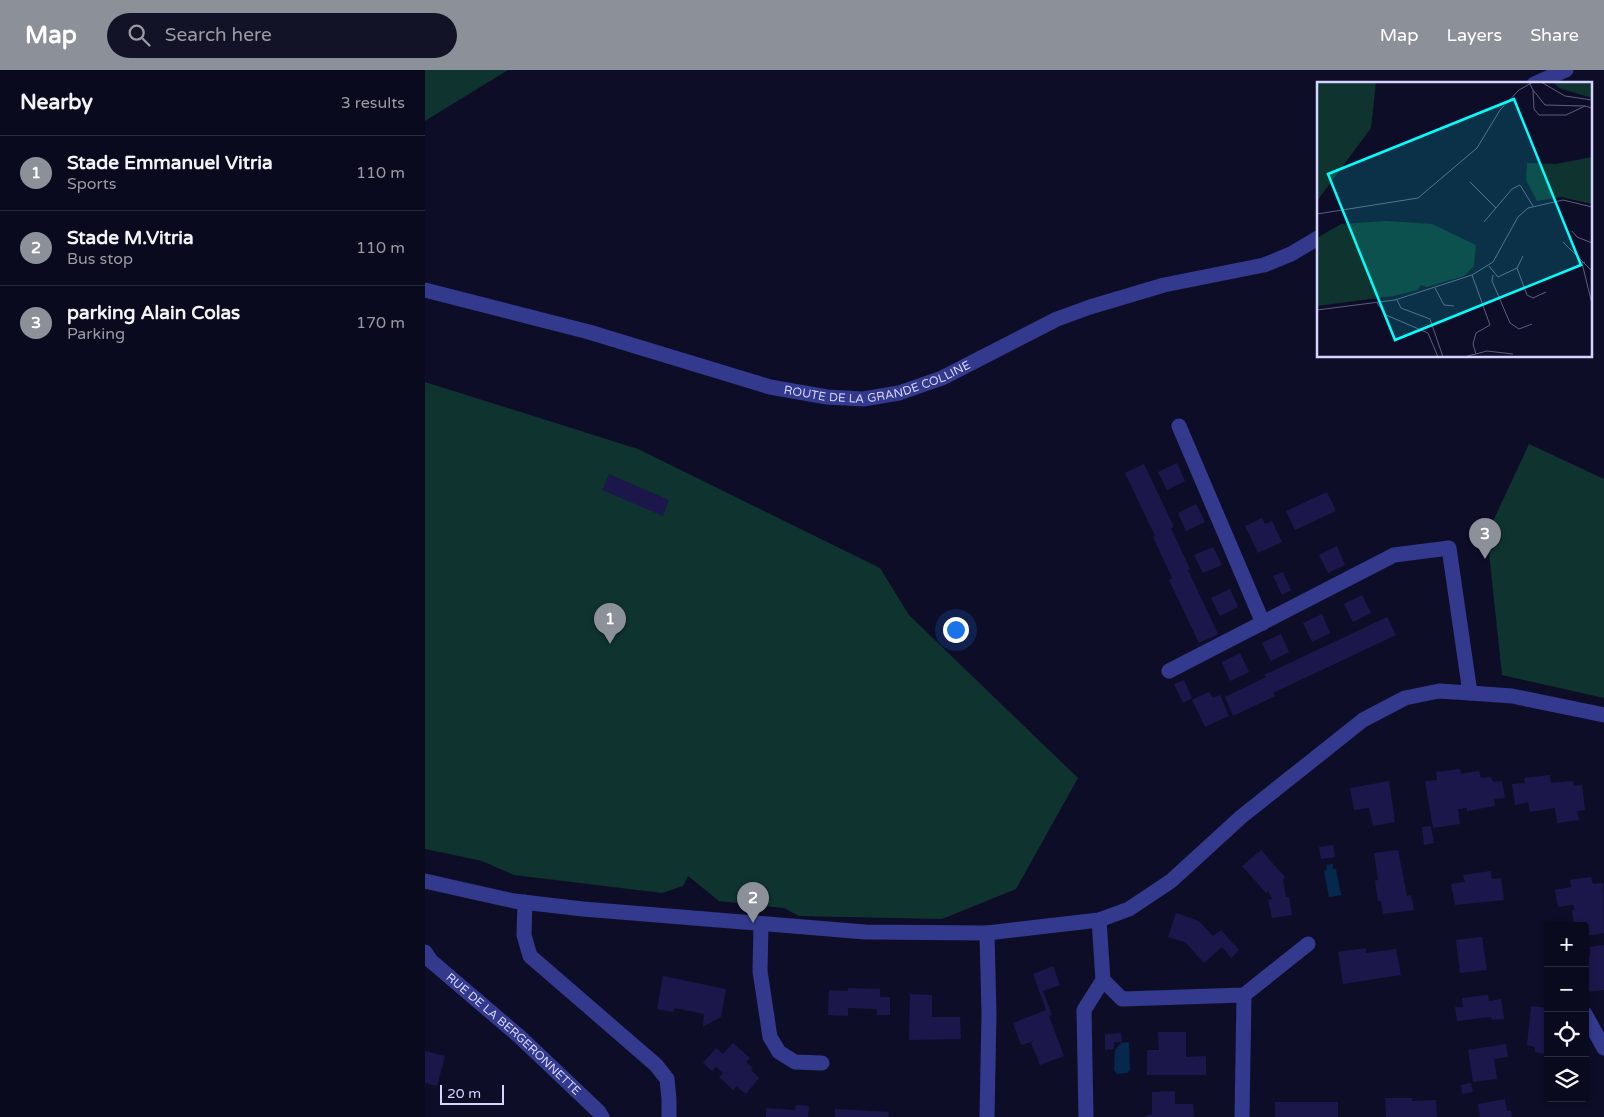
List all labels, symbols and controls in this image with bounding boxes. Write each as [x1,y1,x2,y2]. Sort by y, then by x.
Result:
search box [107,13,457,58]
text: Map [25,21,77,50]
icon: search [125,21,153,49]
text: Search here [165,24,272,46]
text: Map [1380,24,1419,46]
text: Layers [1447,24,1502,46]
text: Share [1530,24,1579,46]
inset map [1317,82,1591,358]
text: Nearby [20,90,93,115]
text: 3 results [341,93,405,113]
text: Stade Emmanuel Vitria [67,152,273,174]
text: 1 [31,163,41,183]
text: 110 m [356,163,405,183]
text: Sports [67,174,116,194]
text: Stade M.Vitria [67,227,194,249]
text: 2 [31,238,41,258]
text: 110 m [356,238,405,258]
text: Bus stop [67,249,133,269]
text: parking Alain Colas [67,302,240,324]
text: 3 [31,313,41,333]
text: 170 m [356,313,405,333]
text: Parking [67,324,125,344]
street label: ROUTE DE LA GRANDE COLLINE [783,358,973,406]
pin: 3 [1469,518,1501,559]
pin: 1 [594,603,626,644]
your location [943,617,969,643]
pin: 2 [737,882,769,923]
map controls [1544,922,1589,1102]
button: + [1544,922,1589,967]
button: − [1544,967,1589,1012]
street label: RUE DE LA BERGERONNETTE [443,970,584,1098]
button: locate [1544,1012,1589,1057]
button: layers [1544,1057,1589,1102]
scale bar [440,1082,504,1105]
text: 20 m [447,1085,481,1102]

